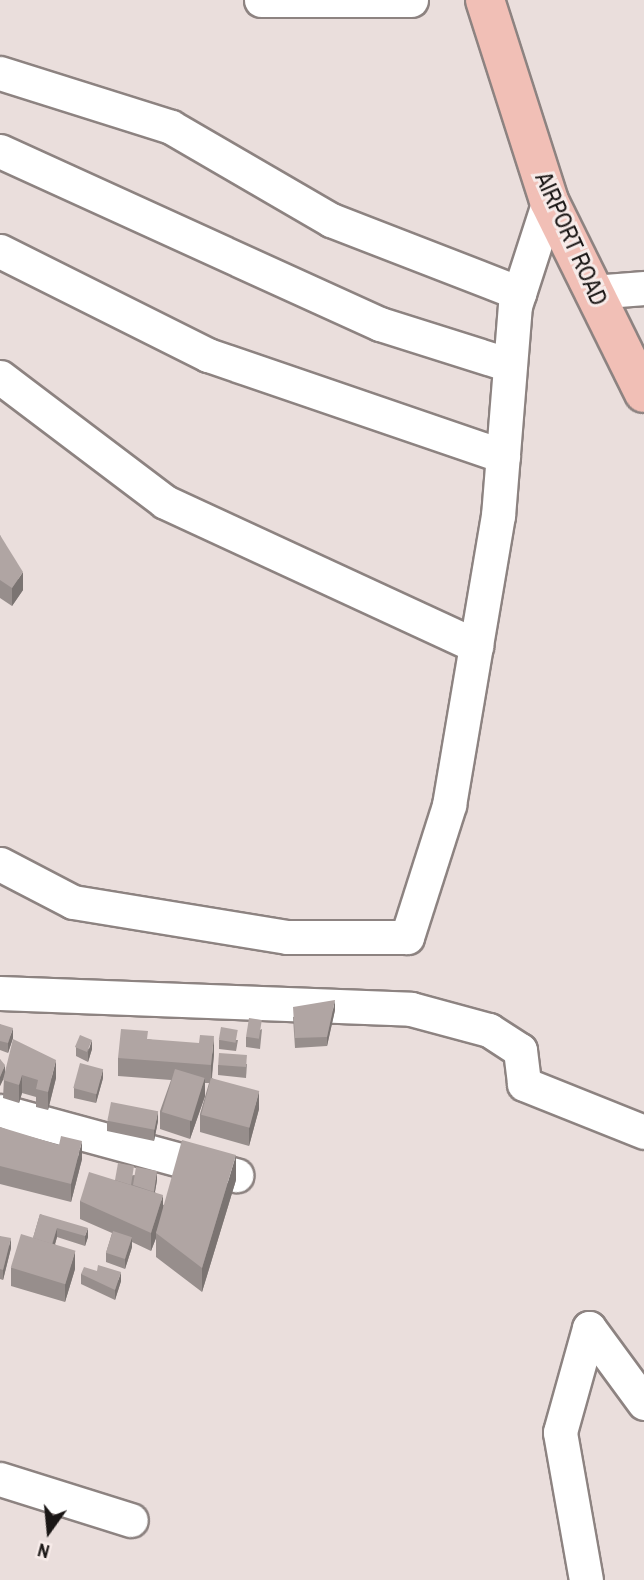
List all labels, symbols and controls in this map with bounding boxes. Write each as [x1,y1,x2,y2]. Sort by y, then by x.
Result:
street label: AIRPORT ROAD [529,168,613,310]
north arrow [14,1496,84,1566]
text: N [35,1537,52,1565]

